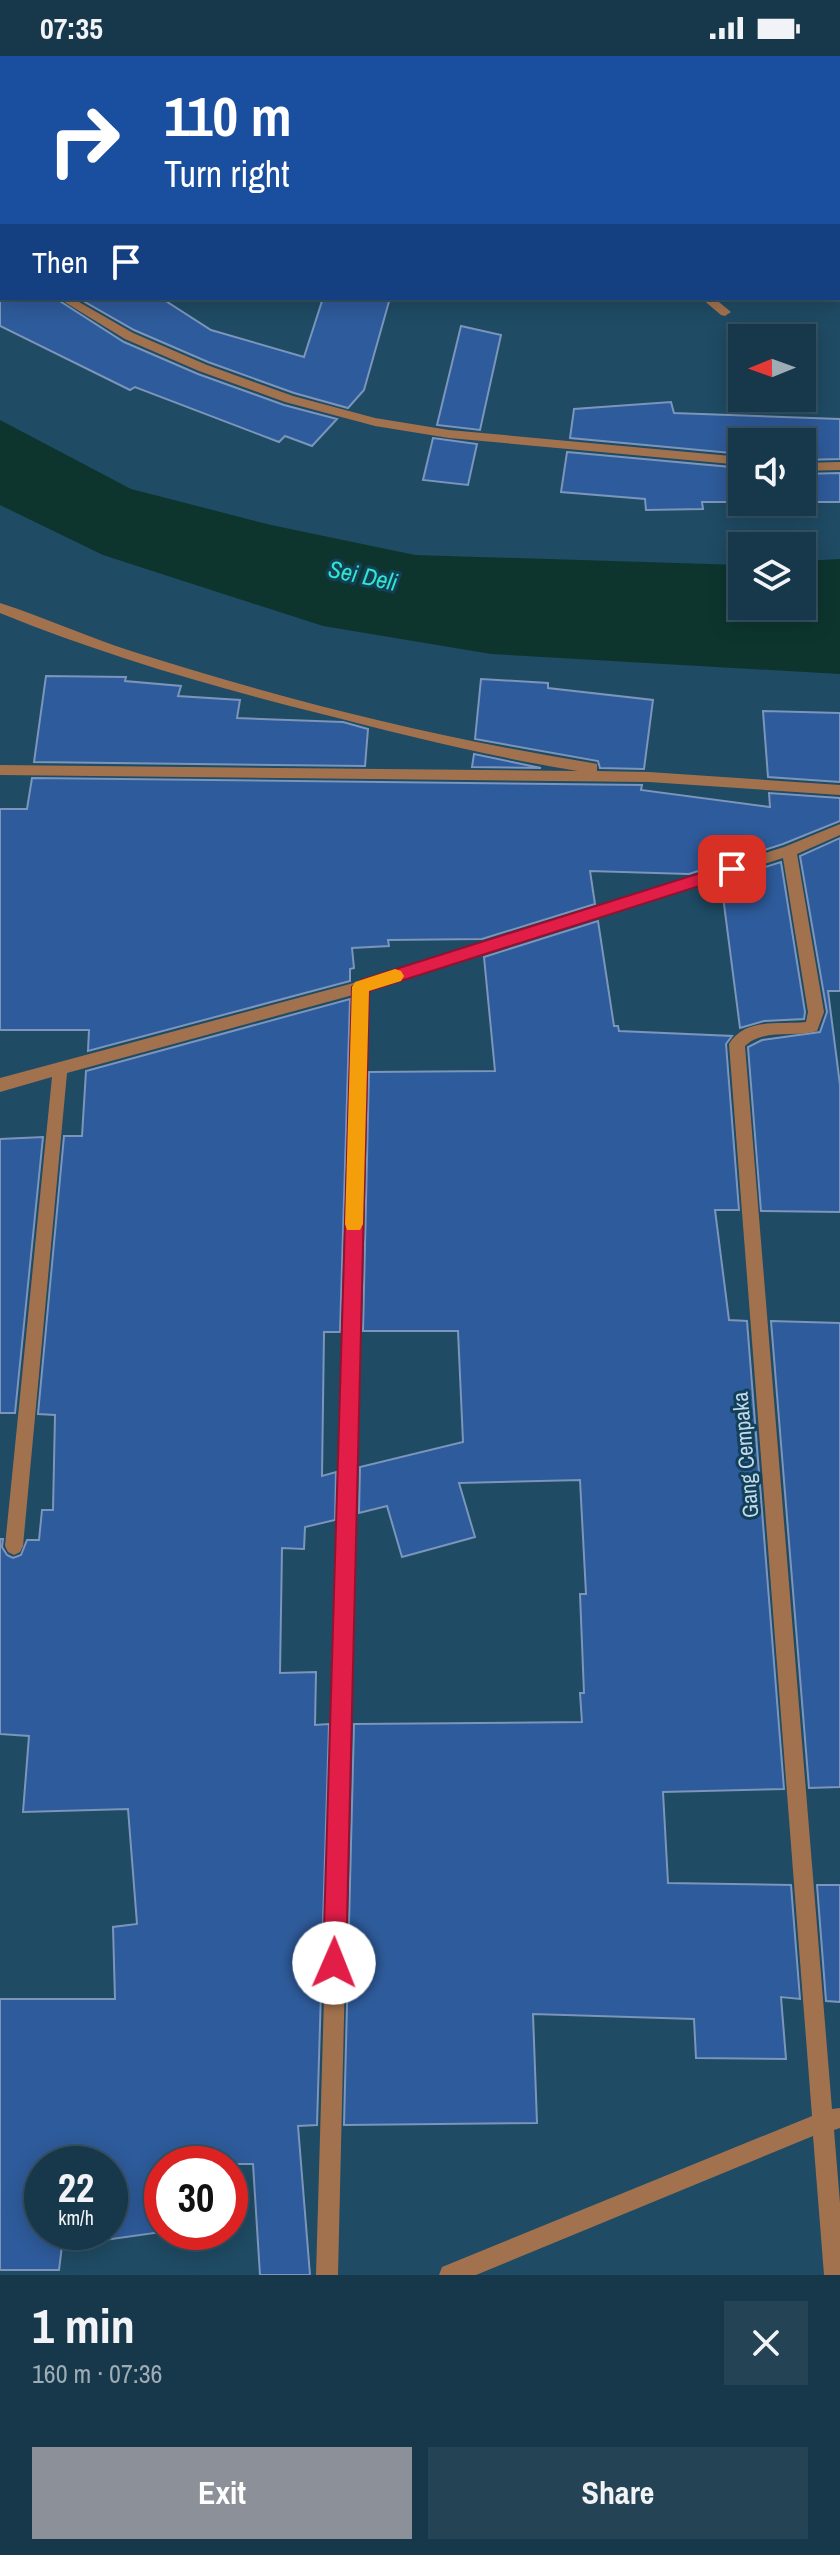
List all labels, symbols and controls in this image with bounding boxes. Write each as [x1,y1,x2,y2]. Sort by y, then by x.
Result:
text: 07:35 [40,8,103,48]
text: 110 m [164,78,292,153]
icon: right [32,88,136,192]
text: Turn right [164,150,289,198]
icon: arrive [104,240,148,284]
text: Then [32,242,88,282]
north arrow [728,324,816,412]
map controls [728,324,816,620]
button: sound [728,428,816,516]
button: layers [728,532,816,620]
water label: Sei Deli [325,552,401,598]
pin [698,835,766,903]
icon: arrive [710,847,754,891]
street label: Gang Cempaka [725,1391,765,1519]
position arrow [292,1921,376,2005]
speed limit sign: 30 [144,2146,248,2250]
text: 22 [58,2161,94,2214]
text: km/h [58,2204,94,2231]
text: 1 min [32,2293,135,2358]
button: close [724,2301,808,2385]
text: 160 m · 07:36 [32,2356,162,2391]
button: Exit [32,2447,412,2539]
button: Share [428,2447,808,2539]

